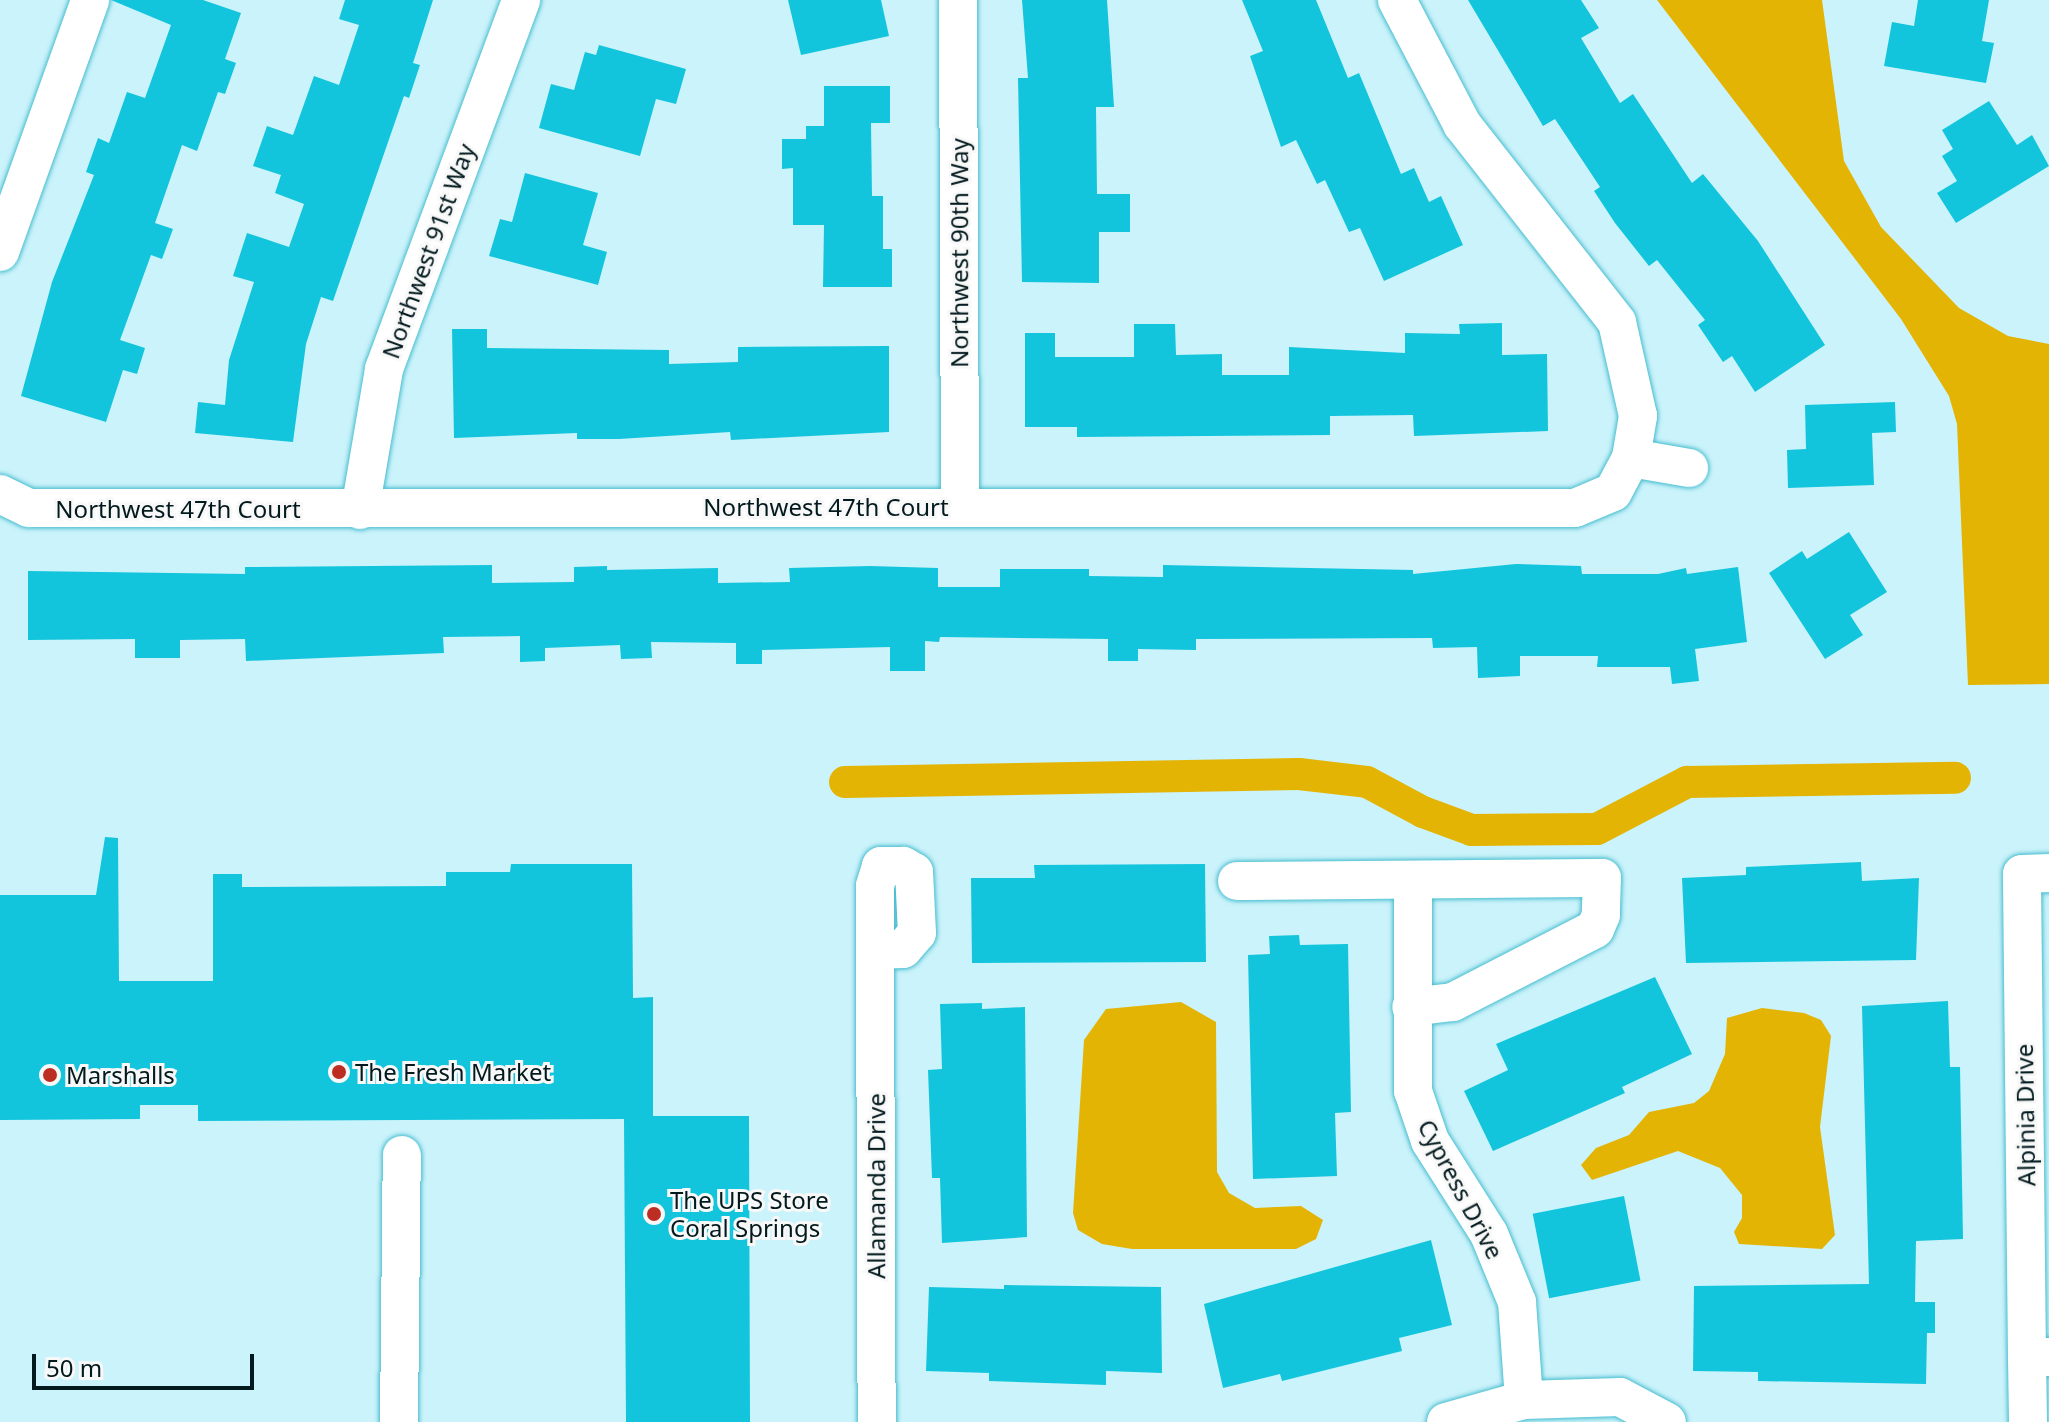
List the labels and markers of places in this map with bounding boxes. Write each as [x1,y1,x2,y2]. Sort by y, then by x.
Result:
place label: The Fresh Market [355,1058,551,1086]
place label: Marshalls [66,1061,175,1089]
marker: The Fresh Market [330,1063,348,1081]
marker: Marshalls [41,1066,59,1084]
place label: The UPS Store Coral Springs [670,1186,829,1242]
marker: The UPS Store Coral Springs [645,1205,663,1223]

